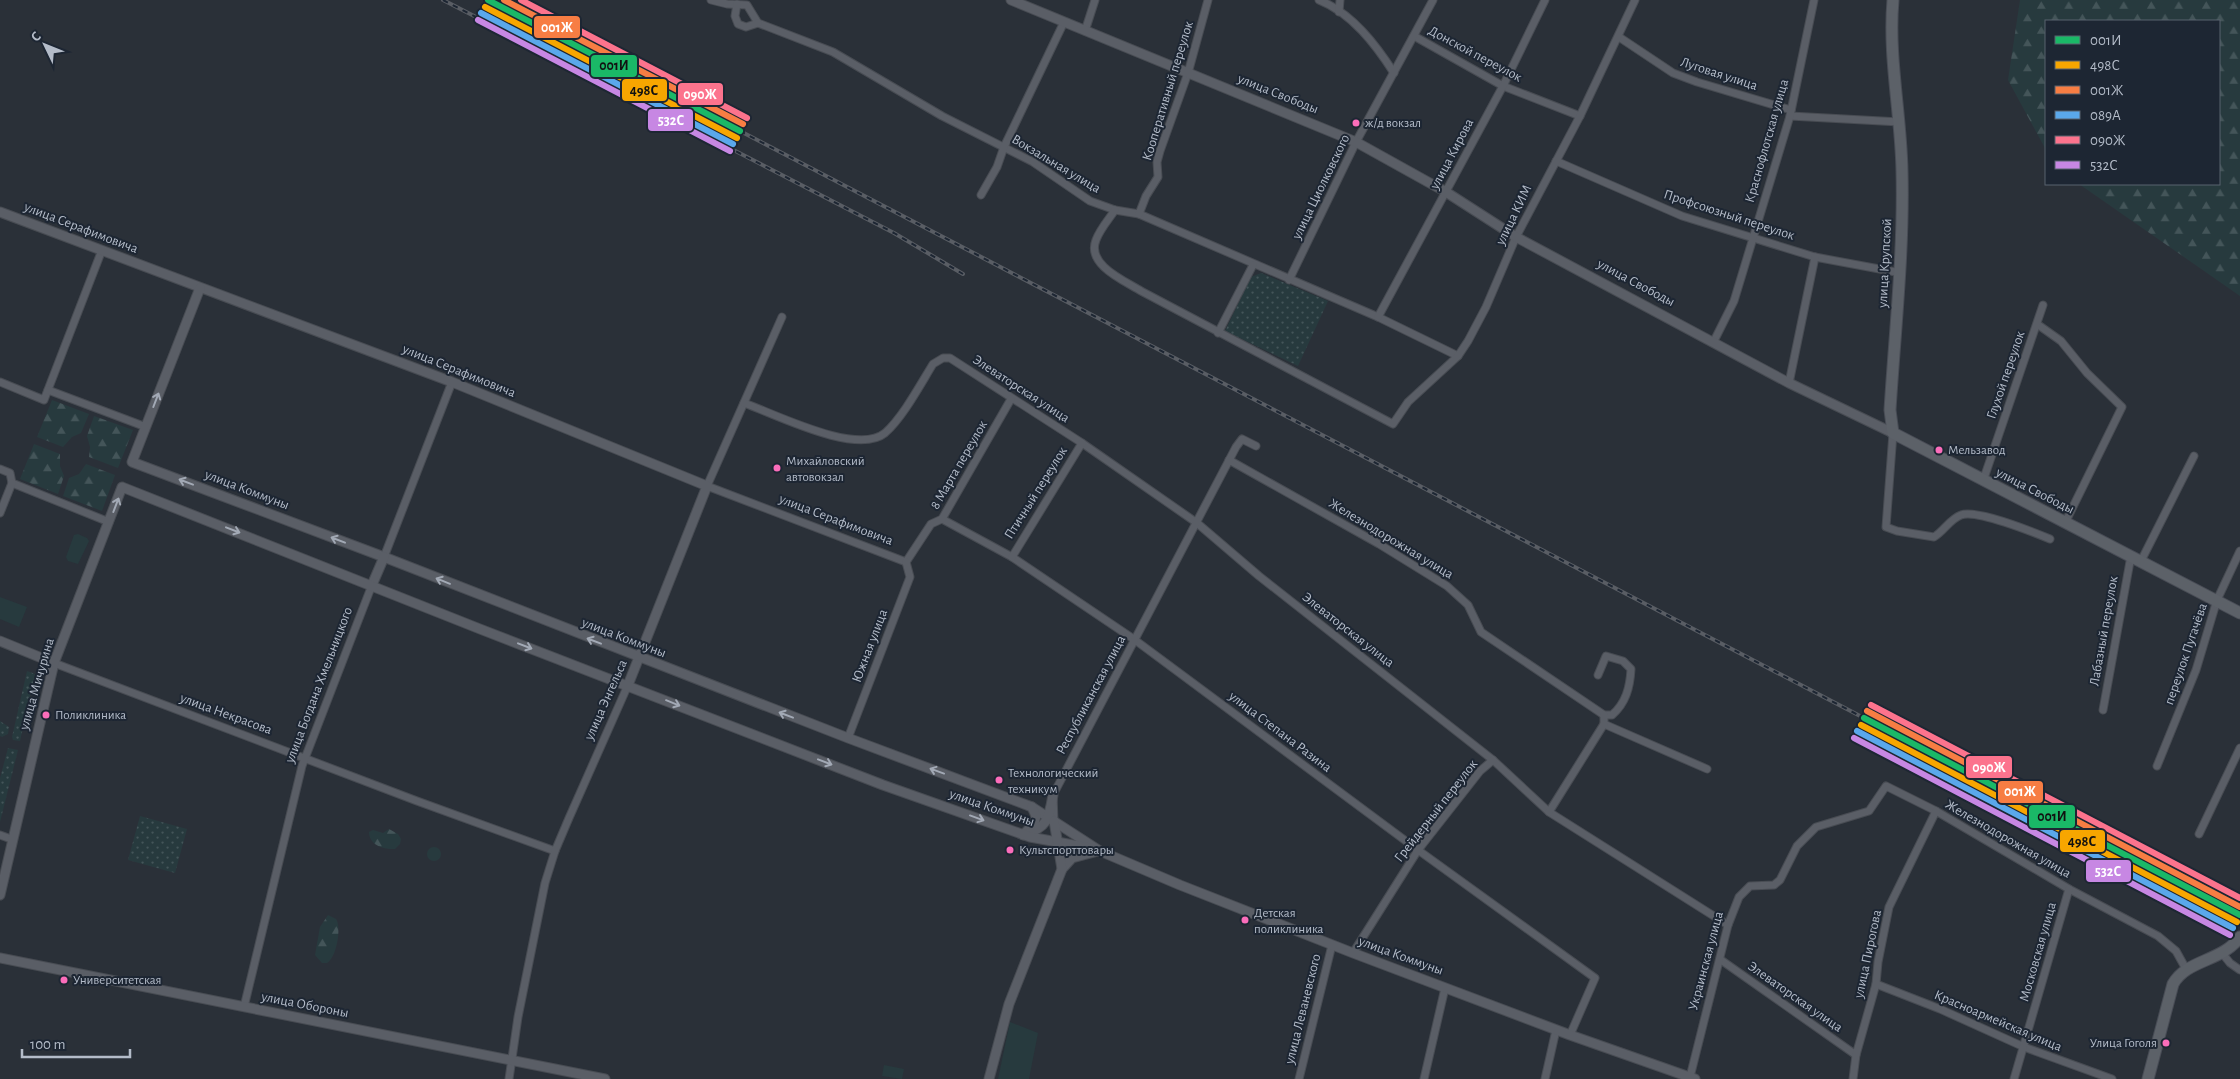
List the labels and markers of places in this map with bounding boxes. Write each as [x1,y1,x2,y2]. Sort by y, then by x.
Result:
place label: ж/д вокзал [1365,117,1421,130]
marker: ж/д вокзал [1351,118,1361,128]
place label: Мельзавод [1948,444,2006,457]
marker: Мельзавод [1934,445,1944,455]
place label: Михайловский автовокзал [786,455,865,484]
marker: Михайловский автовокзал [772,463,782,473]
place label: Поликлиника [55,709,126,722]
marker: Поликлиника [41,710,51,720]
place label: Технологический техникум [1007,767,1098,796]
marker: Технологический техникум [994,775,1004,785]
place label: Культспорттовары [1019,844,1114,857]
marker: Культспорттовары [1005,845,1015,855]
place label: Детская поликлиника [1254,907,1324,936]
marker: Детская поликлиника [1240,915,1250,925]
place label: Университетская [73,974,162,987]
marker: Университетская [59,975,69,985]
place label: Улица Гоголя [2090,1037,2157,1050]
marker: Улица Гоголя [2161,1038,2171,1048]

